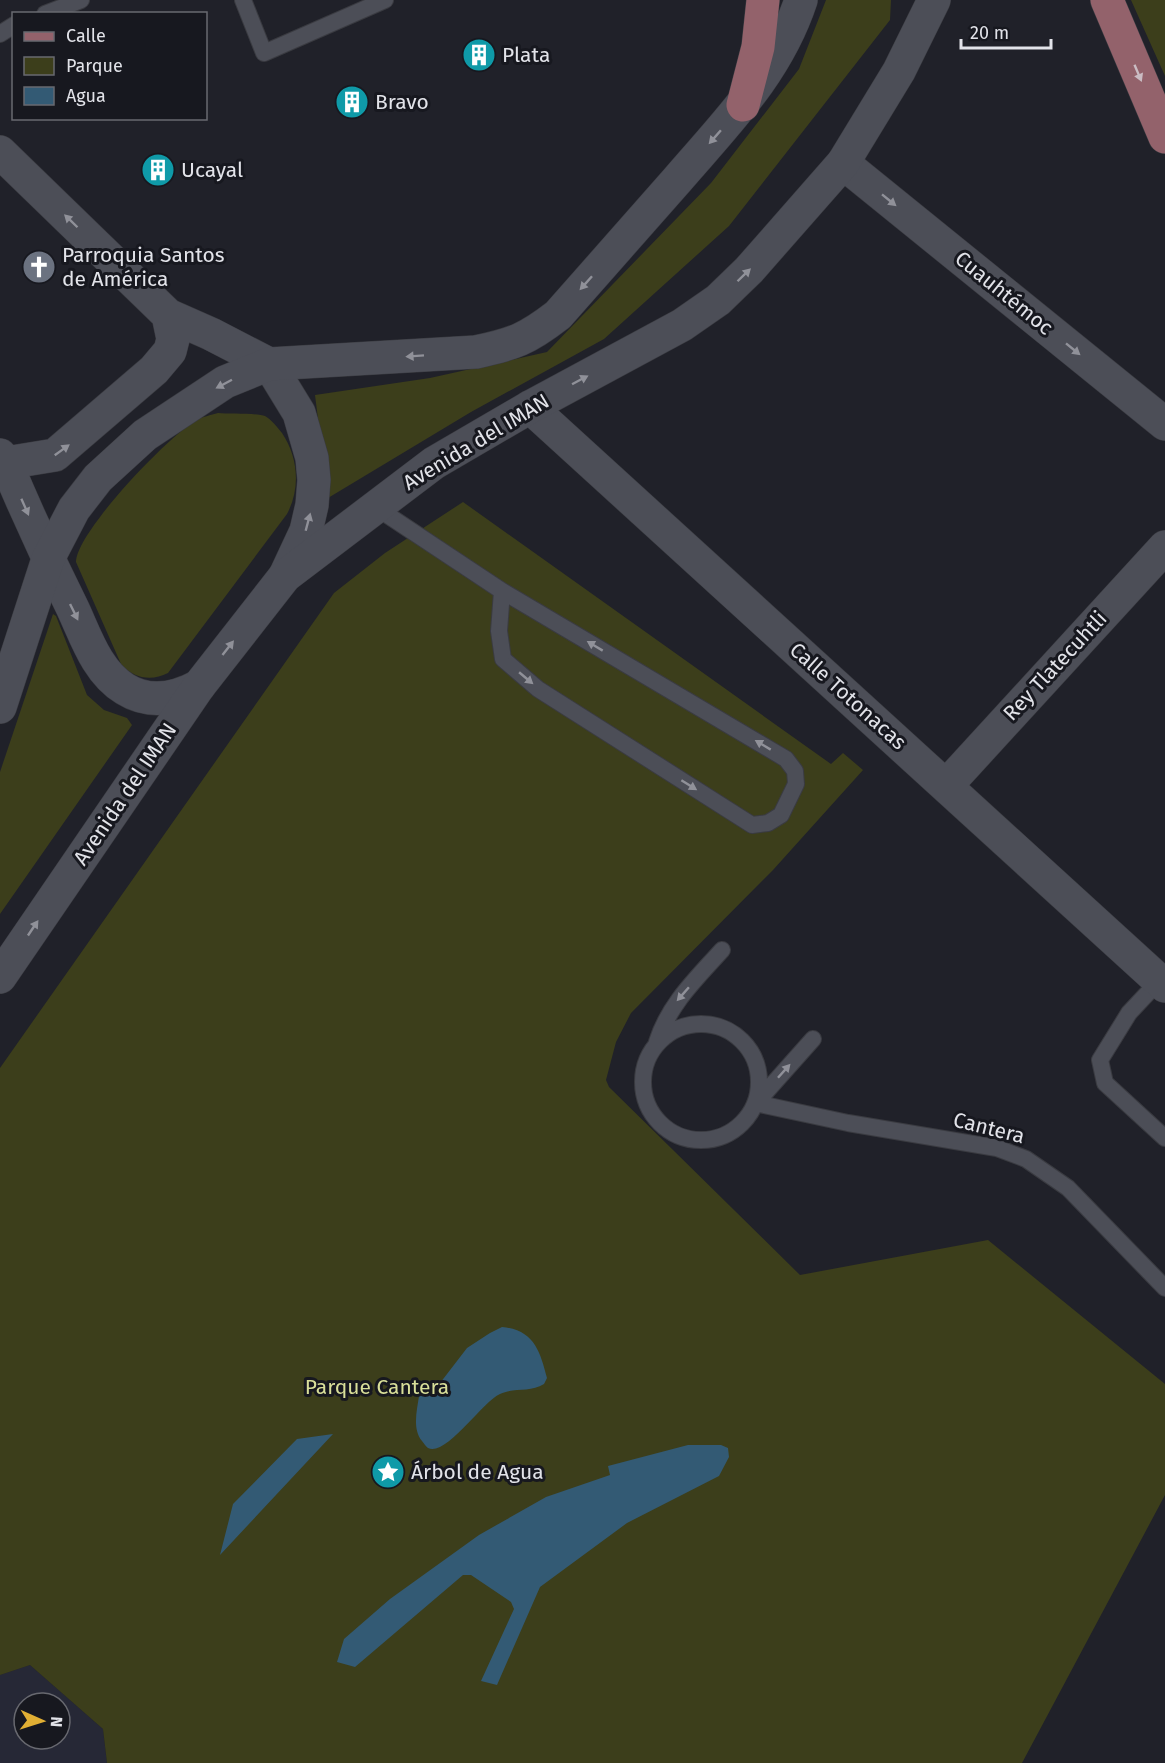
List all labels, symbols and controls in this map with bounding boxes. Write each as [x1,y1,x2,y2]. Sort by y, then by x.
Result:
legend [12,12,207,120]
scale bar [961,12,1051,50]
text: 20 m [970,22,1009,44]
text: Calle [66,25,106,47]
building icon: Plata [461,37,497,73]
place label: Plata [502,42,550,68]
text: Parque [66,55,123,77]
one-way arrow [1133,65,1143,83]
building icon: Bravo [334,84,370,120]
text: Agua [66,85,106,107]
place label: Bravo [375,89,429,115]
one-way arrow [709,129,722,144]
building icon: Ucayal [140,152,176,188]
place label: Ucayal [181,157,243,183]
one-way arrow [881,193,896,205]
one-way arrow [65,215,79,229]
place label: Parroquia Santos de América [62,242,225,292]
street label: Cuauhtémoc [950,246,1058,340]
church icon: Parroquia Santos de América [21,249,57,285]
one-way arrow [736,269,750,283]
one-way arrow [579,276,593,291]
one-way arrow [1065,342,1080,355]
one-way arrow [405,351,424,360]
one-way arrow [572,375,589,385]
one-way arrow [216,379,233,389]
street label: Avenida del IMAN [398,388,554,496]
one-way arrow [53,444,69,456]
one-way arrow [20,498,30,516]
one-way arrow [304,513,313,531]
one-way arrow [69,603,79,620]
street label: Rey Tlatecuhtli [998,606,1112,726]
street label: Calle Totonacas [784,637,912,755]
one-way arrow [222,640,234,655]
one-way arrow [586,641,603,651]
one-way arrow [518,672,534,685]
street label: Avenida del IMAN [68,718,182,870]
one-way arrow [755,740,771,751]
one-way arrow [681,779,697,790]
one-way arrow [27,921,39,937]
one-way arrow [677,986,690,1001]
one-way arrow [777,1064,791,1079]
street label: Cantera [951,1107,1027,1149]
park label: Parque Cantera [305,1374,449,1400]
place icon: Árbol de Agua [370,1454,406,1490]
place label: Árbol de Agua [411,1459,544,1485]
north arrow [12,1691,72,1751]
text: N [47,1716,66,1728]

